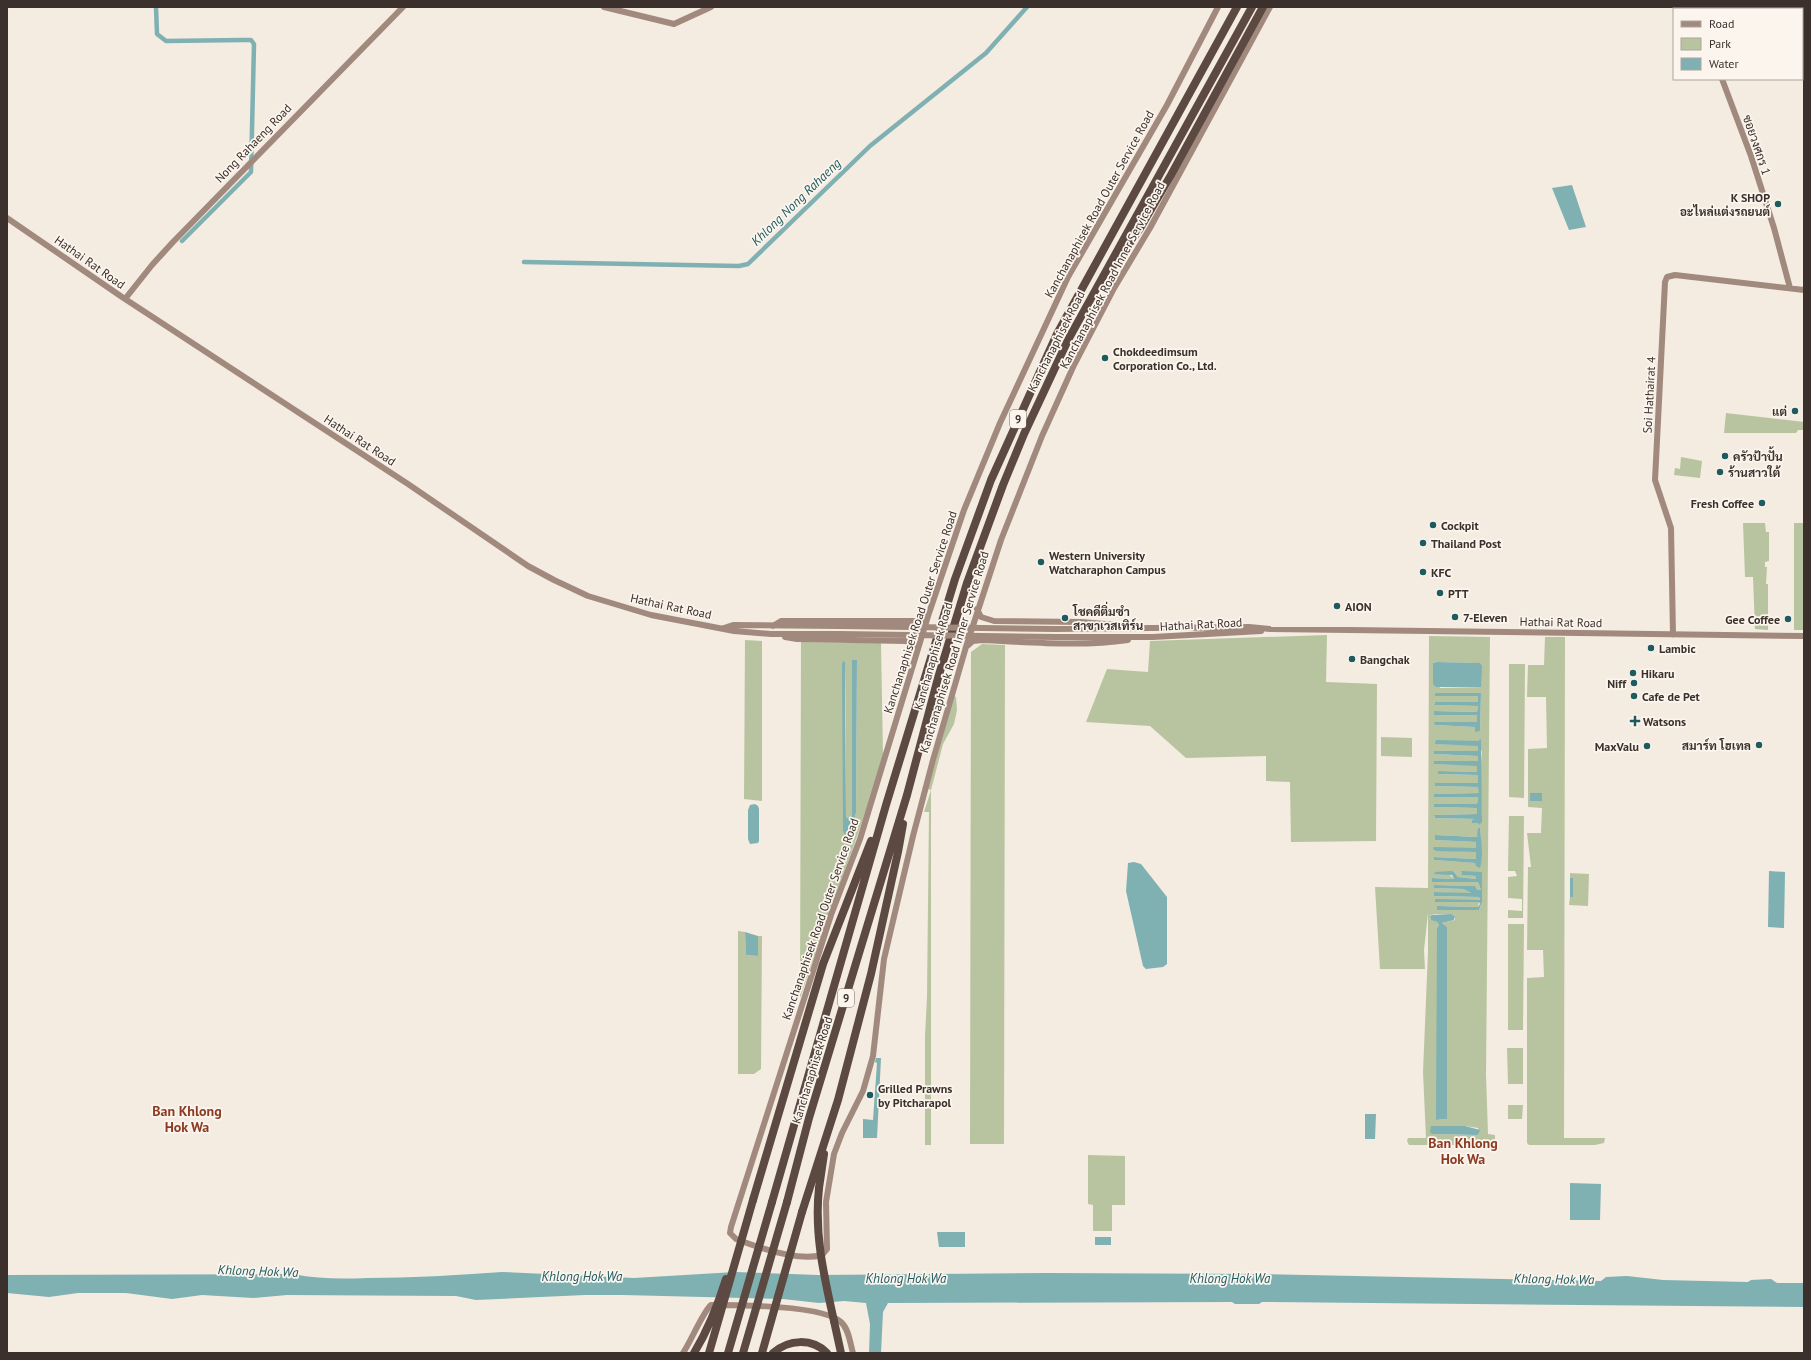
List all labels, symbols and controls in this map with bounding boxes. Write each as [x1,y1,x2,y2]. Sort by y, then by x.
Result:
legend [1673,8,1803,80]
text: Road [1709,16,1734,31]
text: Park [1709,36,1731,51]
text: Water [1709,56,1739,71]
street label: Nong Rahaeng Road [212,100,294,186]
street label: Kanchanaphisek Road Outer Service Road [1041,108,1157,300]
street label: ซอยวงศกร 1 [1740,113,1774,177]
water label: Khlong Nong Rahaeng [747,154,845,249]
street label: Kanchanaphisek Road Inner Service Road [1056,179,1168,371]
place label: K SHOP อะไหล่แต่งรถยนต์ [1680,190,1771,219]
marker: K SHOP อะไหล่แต่งรถยนต์ [1773,199,1783,209]
street label: Hathai Rat Road [52,232,128,292]
street label: Kanchanaphisek Road [1024,288,1088,394]
place label: Chokdeedimsum Corporation Co., Ltd. [1113,344,1217,373]
marker: Chokdeedimsum Corporation Co., Ltd. [1100,353,1110,363]
street label: Soi Hathairat 4 [1639,356,1659,434]
place label: แต่ [1772,404,1787,419]
marker: แต่ [1790,406,1800,416]
road number: 9 [1010,410,1026,428]
street label: Hathai Rat Road [321,411,399,469]
place label: ครัวป้าปั้น [1733,446,1783,464]
marker: ครัวป้าปั้น [1720,451,1730,461]
place label: ร้านสาวใต้ [1728,465,1781,480]
marker: ร้านสาวใต้ [1715,467,1725,477]
place label: Fresh Coffee [1691,496,1754,511]
marker: Fresh Coffee [1757,498,1767,508]
street label: Kanchanaphisek Road Outer Service Road [880,509,960,715]
place label: Cockpit [1441,518,1480,533]
marker: Cockpit [1428,520,1438,530]
place label: Thailand Post [1431,536,1502,551]
marker: Thailand Post [1418,538,1428,548]
place label: Western University Watcharaphon Campus [1049,548,1166,577]
street label: Kanchanaphisek Road Inner Service Road [916,549,992,755]
marker: Western University Watcharaphon Campus [1036,557,1046,567]
place label: KFC [1431,565,1452,580]
marker: KFC [1418,567,1428,577]
place label: PTT [1448,586,1469,601]
marker: PTT [1435,588,1445,598]
street label: Hathai Rat Road [629,590,713,622]
place label: AION [1345,599,1372,614]
street label: Kanchanaphisek Road [911,600,955,712]
place label: โชคดีติ่มซำ สาขาเวสเทิร์น [1072,601,1144,633]
marker: AION [1332,601,1342,611]
place label: 7-Eleven [1463,610,1507,625]
marker: 7-Eleven [1450,612,1460,622]
place label: Gee Coffee [1725,612,1780,627]
marker: โชคดีติ่มซำ สาขาเวสเทิร์น [1060,613,1070,623]
street label: Hathai Rat Road [1159,614,1243,634]
street label: Hathai Rat Road [1520,614,1602,630]
marker: Gee Coffee [1783,614,1793,624]
place label: Lambic [1659,641,1696,656]
marker: Lambic [1646,643,1656,653]
place label: Bangchak [1360,652,1410,667]
marker: Bangchak [1347,654,1357,664]
place label: Hikaru [1641,666,1675,681]
marker: Hikaru [1628,668,1638,678]
place label: Niff [1607,676,1627,691]
marker: Niff [1629,678,1639,688]
place label: Cafe de Pet [1642,689,1701,704]
marker: Cafe de Pet [1629,691,1639,701]
place label: Watsons [1643,714,1686,729]
marker: Watsons [1630,716,1640,726]
place label: สมาร์ท โฮเทล [1682,738,1751,753]
place label: MaxValu [1595,739,1639,754]
marker: สมาร์ท โฮเทล [1754,740,1764,750]
marker: MaxValu [1642,741,1652,751]
street label: Kanchanaphisek Road Outer Service Road [778,816,862,1022]
road number: 9 [838,989,854,1007]
street label: Kanchanaphisek Road [789,1015,835,1125]
place label: Grilled Prawns by Pitcharapol [878,1081,952,1110]
marker: Grilled Prawns by Pitcharapol [865,1090,875,1100]
district label: Ban Khlong Hok Wa [152,1102,222,1136]
district label: Ban Khlong Hok Wa [1428,1134,1498,1168]
water label: Khlong Hok Wa [217,1261,299,1281]
water label: Khlong Hok Wa [542,1268,623,1285]
water label: Khlong Hok Wa [866,1270,947,1287]
water label: Khlong Hok Wa [1190,1270,1271,1287]
water label: Khlong Hok Wa [1513,1270,1595,1288]

